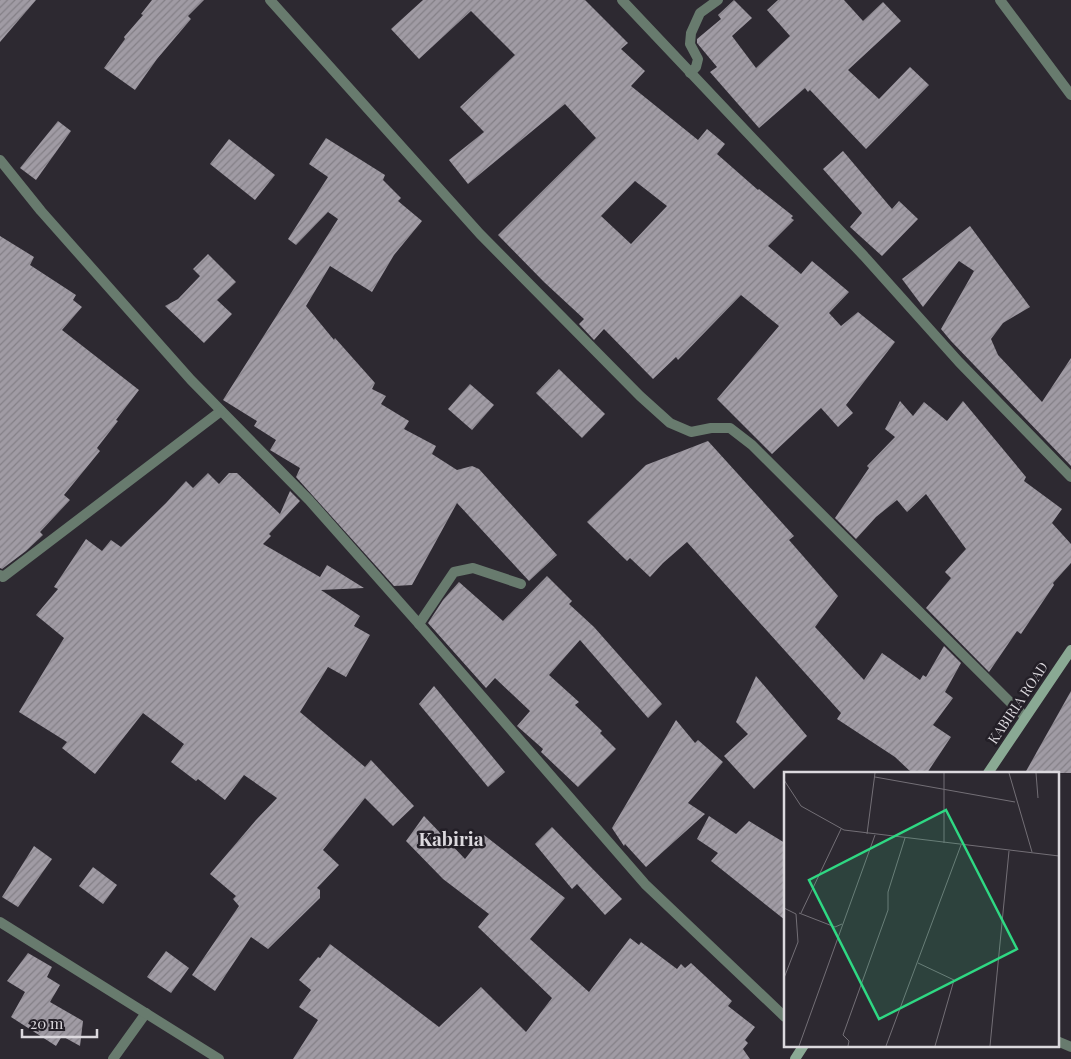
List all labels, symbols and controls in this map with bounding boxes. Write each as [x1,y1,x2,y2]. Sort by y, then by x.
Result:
street label: KABIRIA ROAD [983,658,1052,747]
inset map [784,772,1058,1046]
district label: Kabiria [418,825,484,851]
scale bar [22,1006,98,1038]
text: 20 m [30,1013,64,1033]

